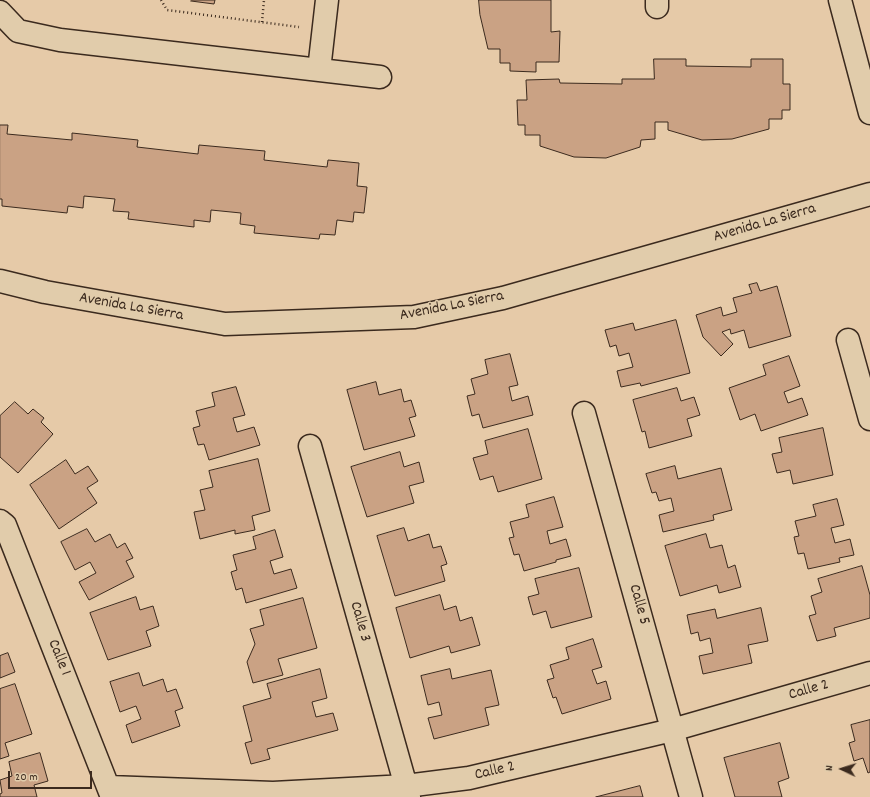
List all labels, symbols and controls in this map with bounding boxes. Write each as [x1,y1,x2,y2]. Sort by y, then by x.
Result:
street label: Avenida La Sierra [712,200,818,248]
street label: Avenida La Sierra [398,288,506,326]
street label: Avenida La Sierra [77,289,185,327]
street label: Calle 5 [623,583,653,627]
street label: Calle 3 [344,600,374,644]
street label: Calle 1 [42,637,74,679]
street label: Calle 2 [787,676,831,706]
north arrow [822,749,862,789]
street label: Calle 2 [473,758,517,786]
scale bar [10,763,94,789]
text: N [822,765,838,771]
text: 20 m [15,769,38,786]

